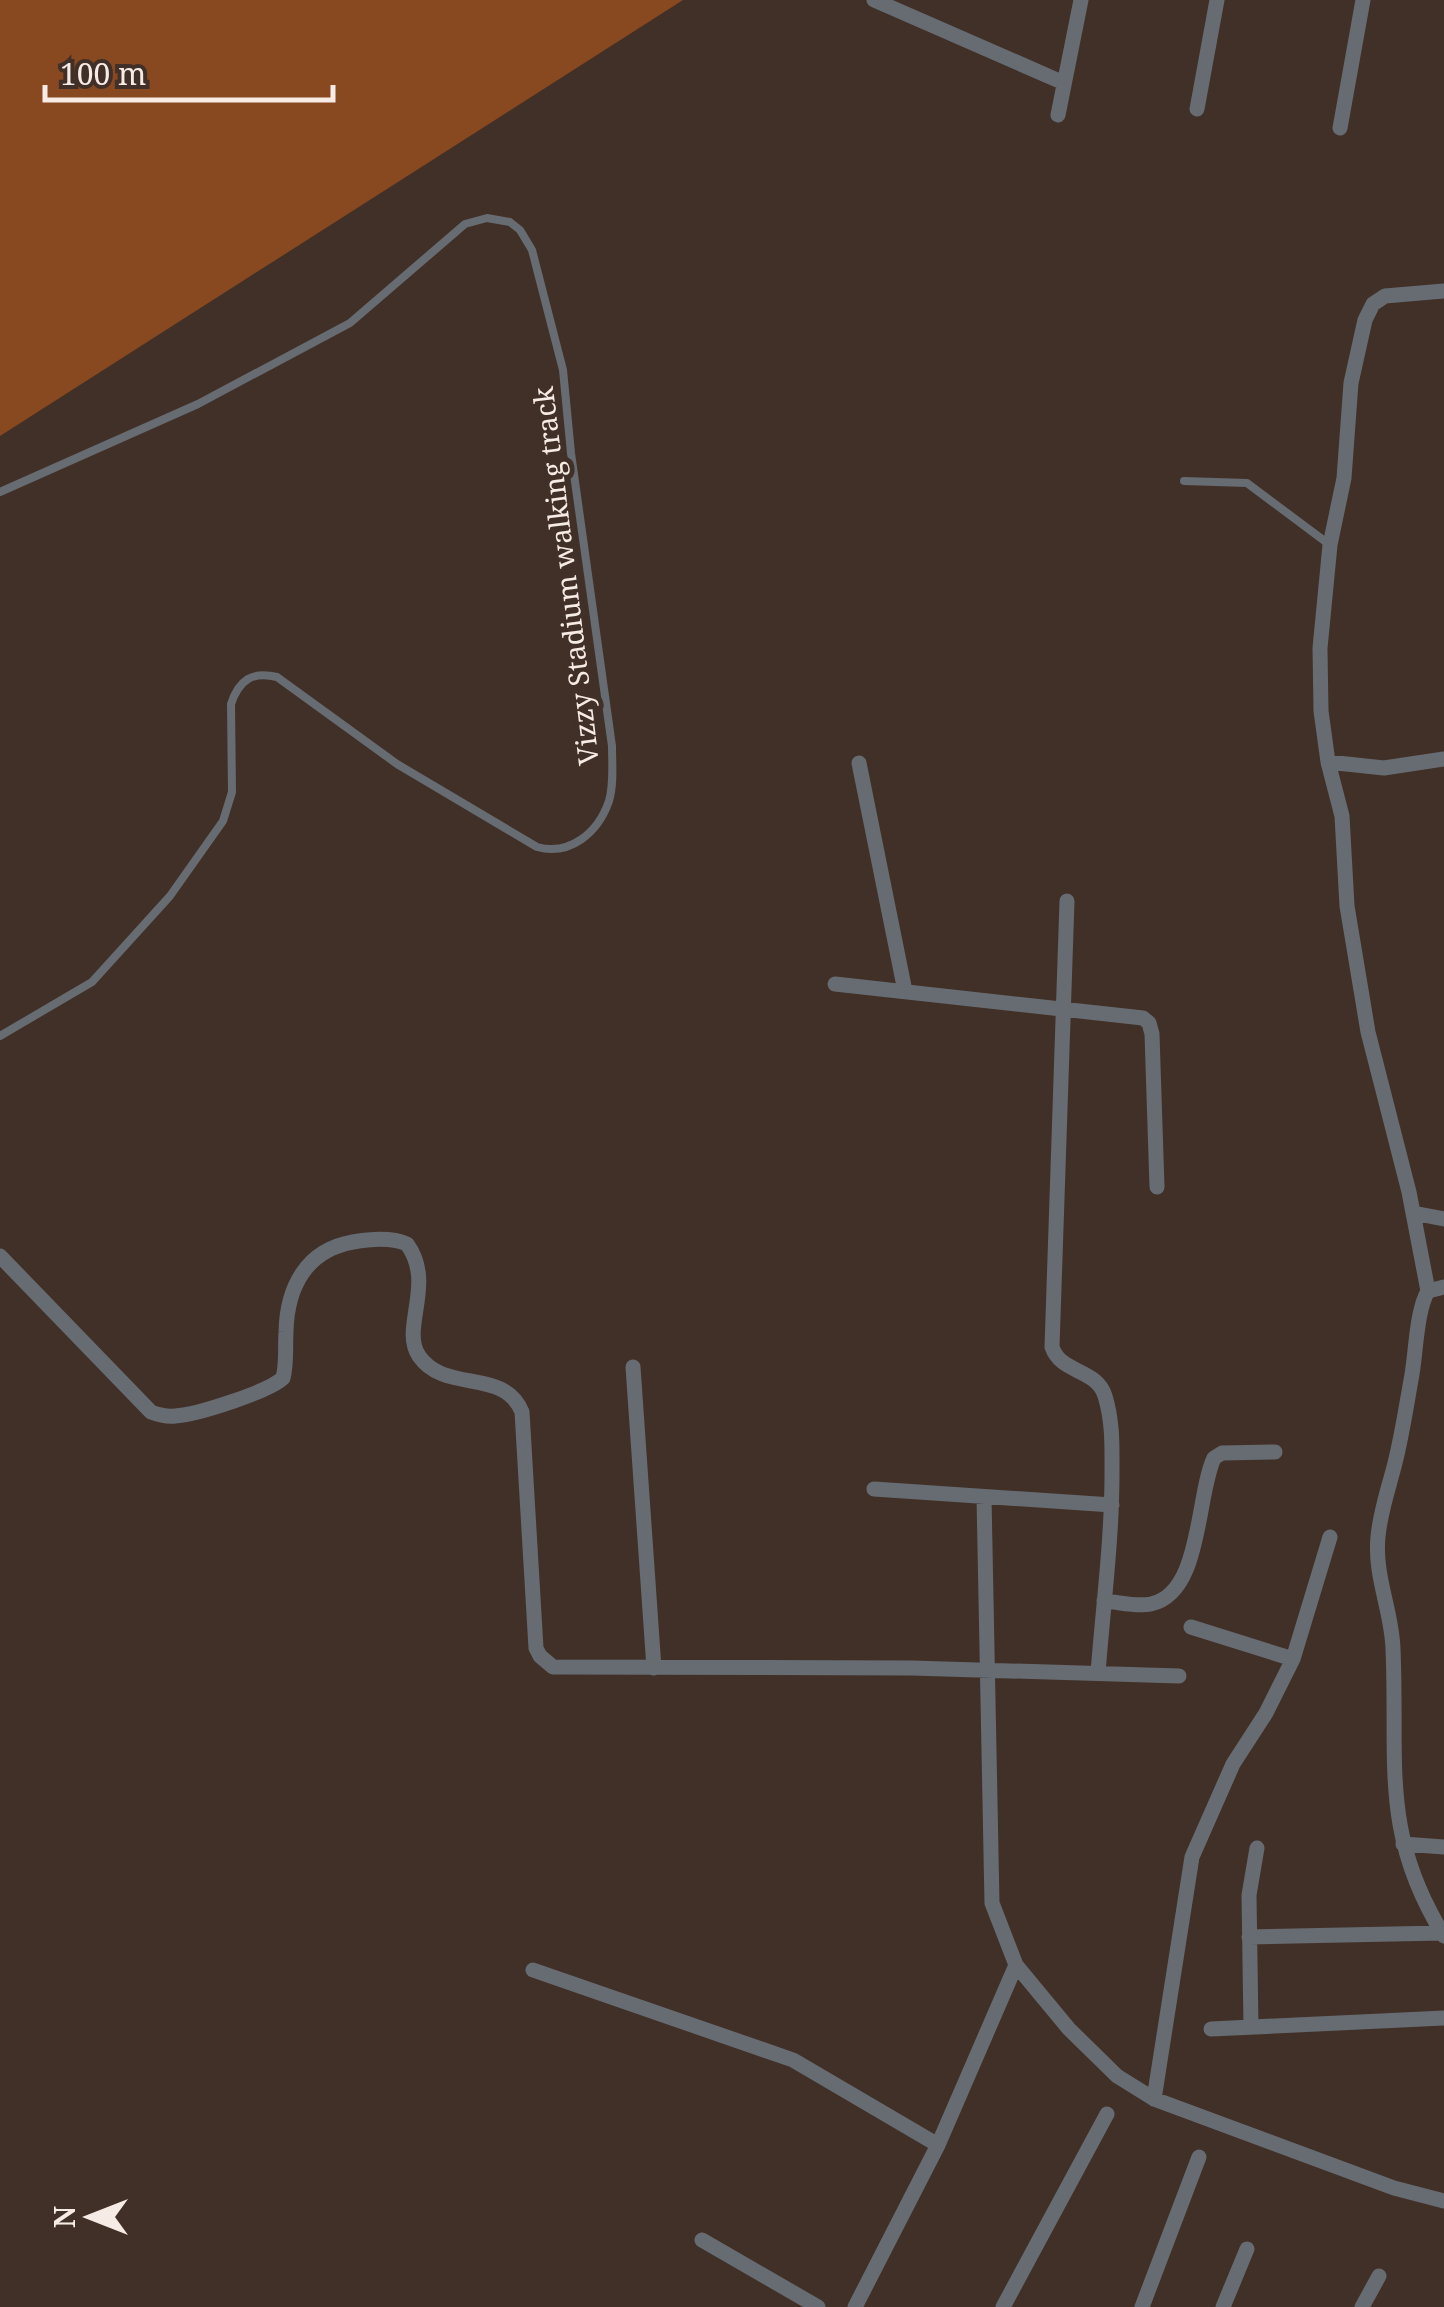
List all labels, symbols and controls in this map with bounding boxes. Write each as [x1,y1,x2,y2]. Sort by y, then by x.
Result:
scale bar [45,40,332,102]
text: 100 m [60,53,146,94]
street label: Vizzy Stadium walking track [523,384,607,767]
north arrow [40,2167,140,2267]
text: N [45,2206,83,2228]

